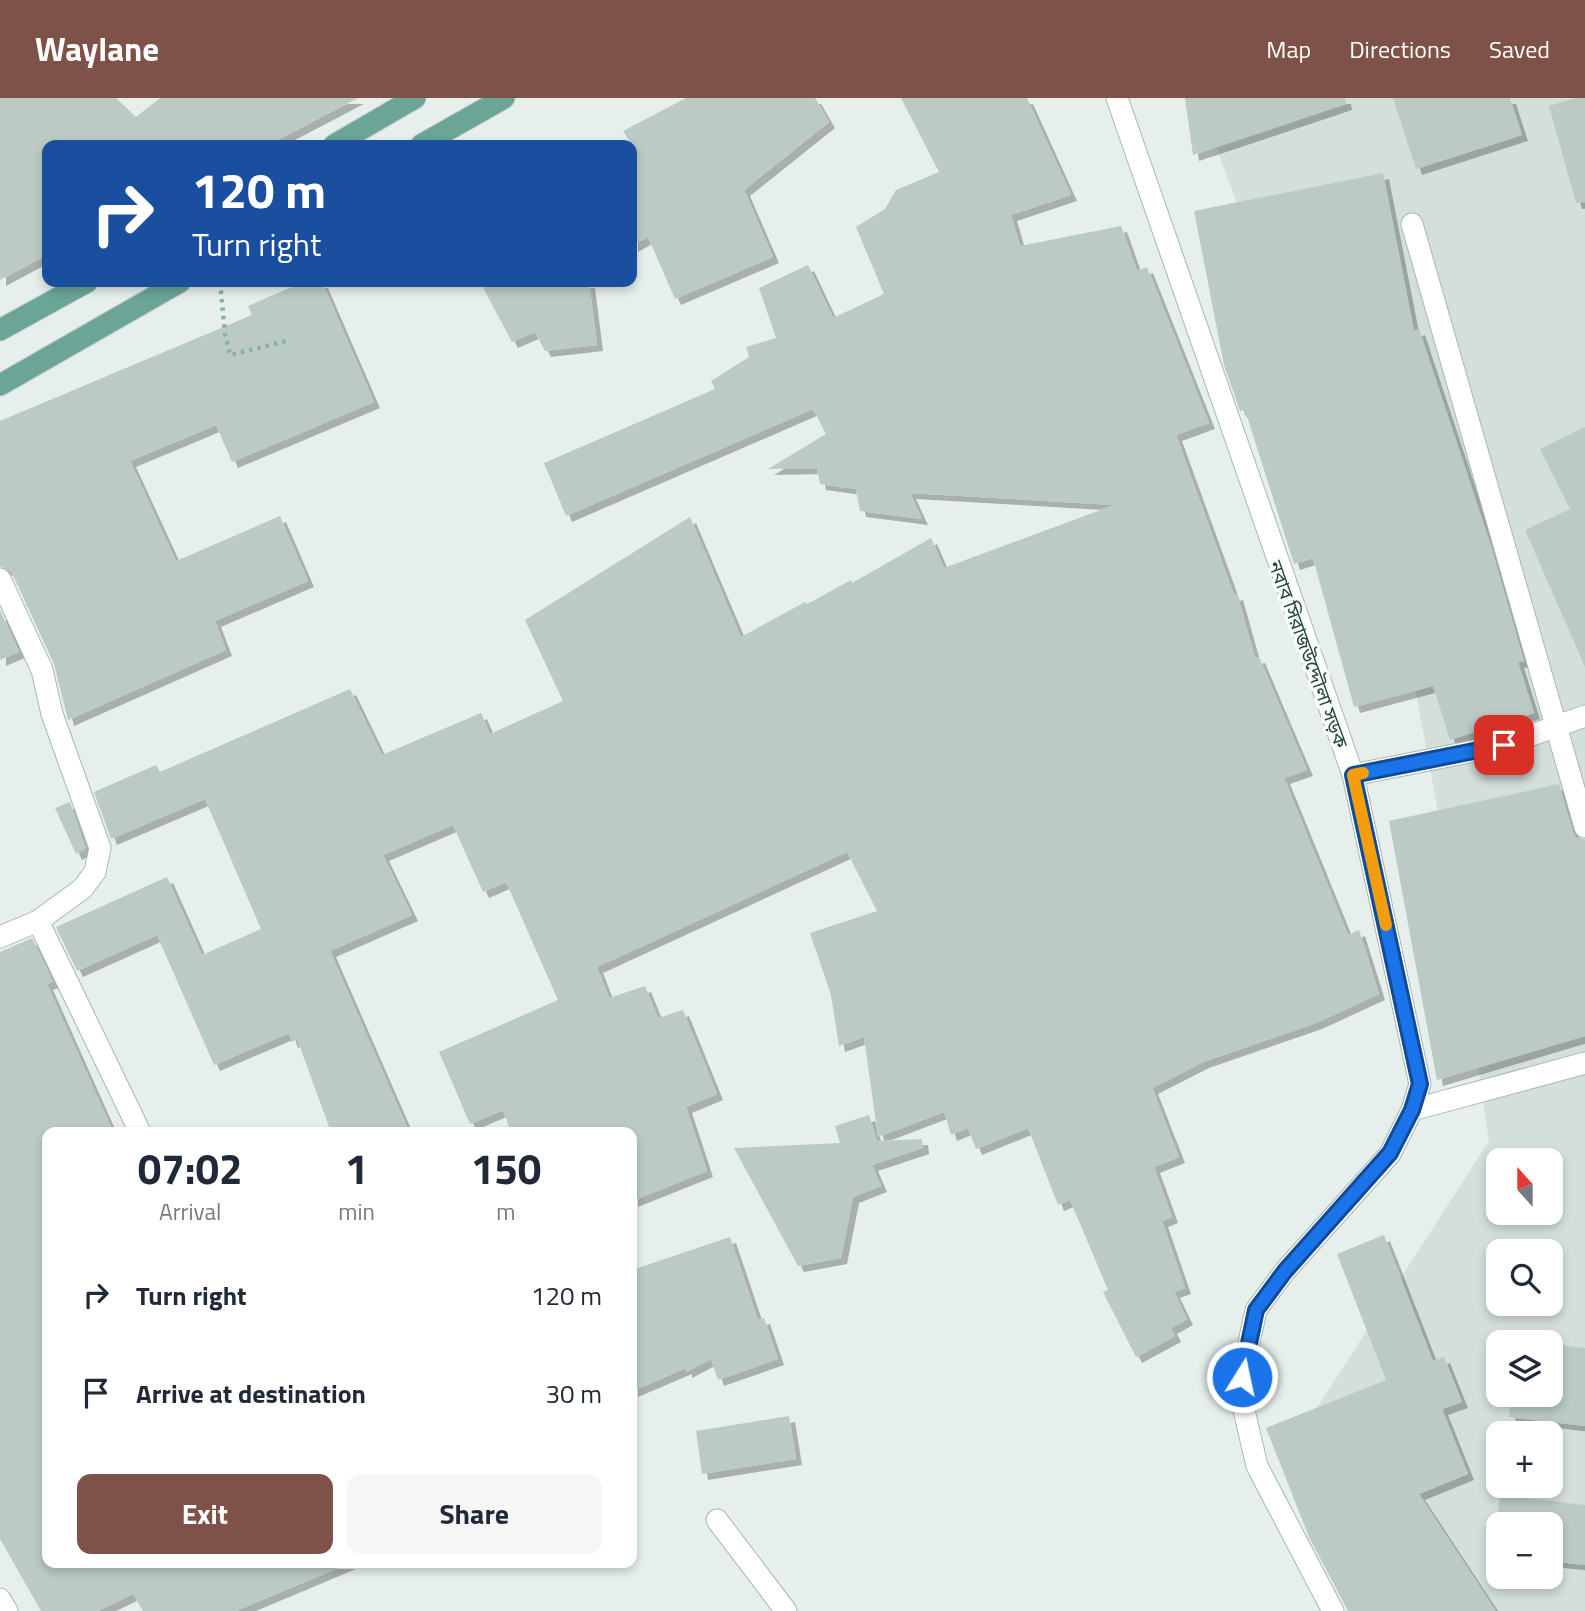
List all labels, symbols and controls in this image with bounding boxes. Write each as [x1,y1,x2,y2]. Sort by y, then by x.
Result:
text: Waylane [35,24,159,74]
text: Map [1266,31,1311,67]
text: Directions [1349,31,1451,67]
text: Saved [1489,31,1550,67]
text: 120 m [192,152,326,227]
icon: right [77,168,168,259]
text: Turn right [192,220,321,268]
street label: নবাব সিরাজউদ্দৌলা সড়ক [1261,555,1357,752]
pin [1474,715,1534,775]
icon: arrive [1485,726,1523,764]
text: 07:02 [138,1136,243,1200]
text: 1 [345,1136,368,1200]
text: 150 [471,1136,541,1200]
north arrow [1486,1148,1563,1225]
map controls [1486,1148,1563,1589]
text: Arrival [159,1194,221,1229]
text: min [338,1194,375,1229]
text: m [496,1194,516,1229]
button: search [1486,1239,1563,1316]
icon: right [77,1276,115,1314]
text: Turn right [136,1276,247,1315]
text: 120 m [531,1276,602,1315]
button: layers [1486,1330,1563,1407]
position arrow [1205,1340,1279,1414]
icon: arrive [77,1374,115,1412]
text: Arrive at destination [136,1374,366,1413]
text: 30 m [545,1374,602,1413]
button: + [1486,1421,1563,1498]
button: Exit [77,1474,333,1554]
button: Share [347,1474,602,1554]
button: − [1486,1512,1563,1589]

